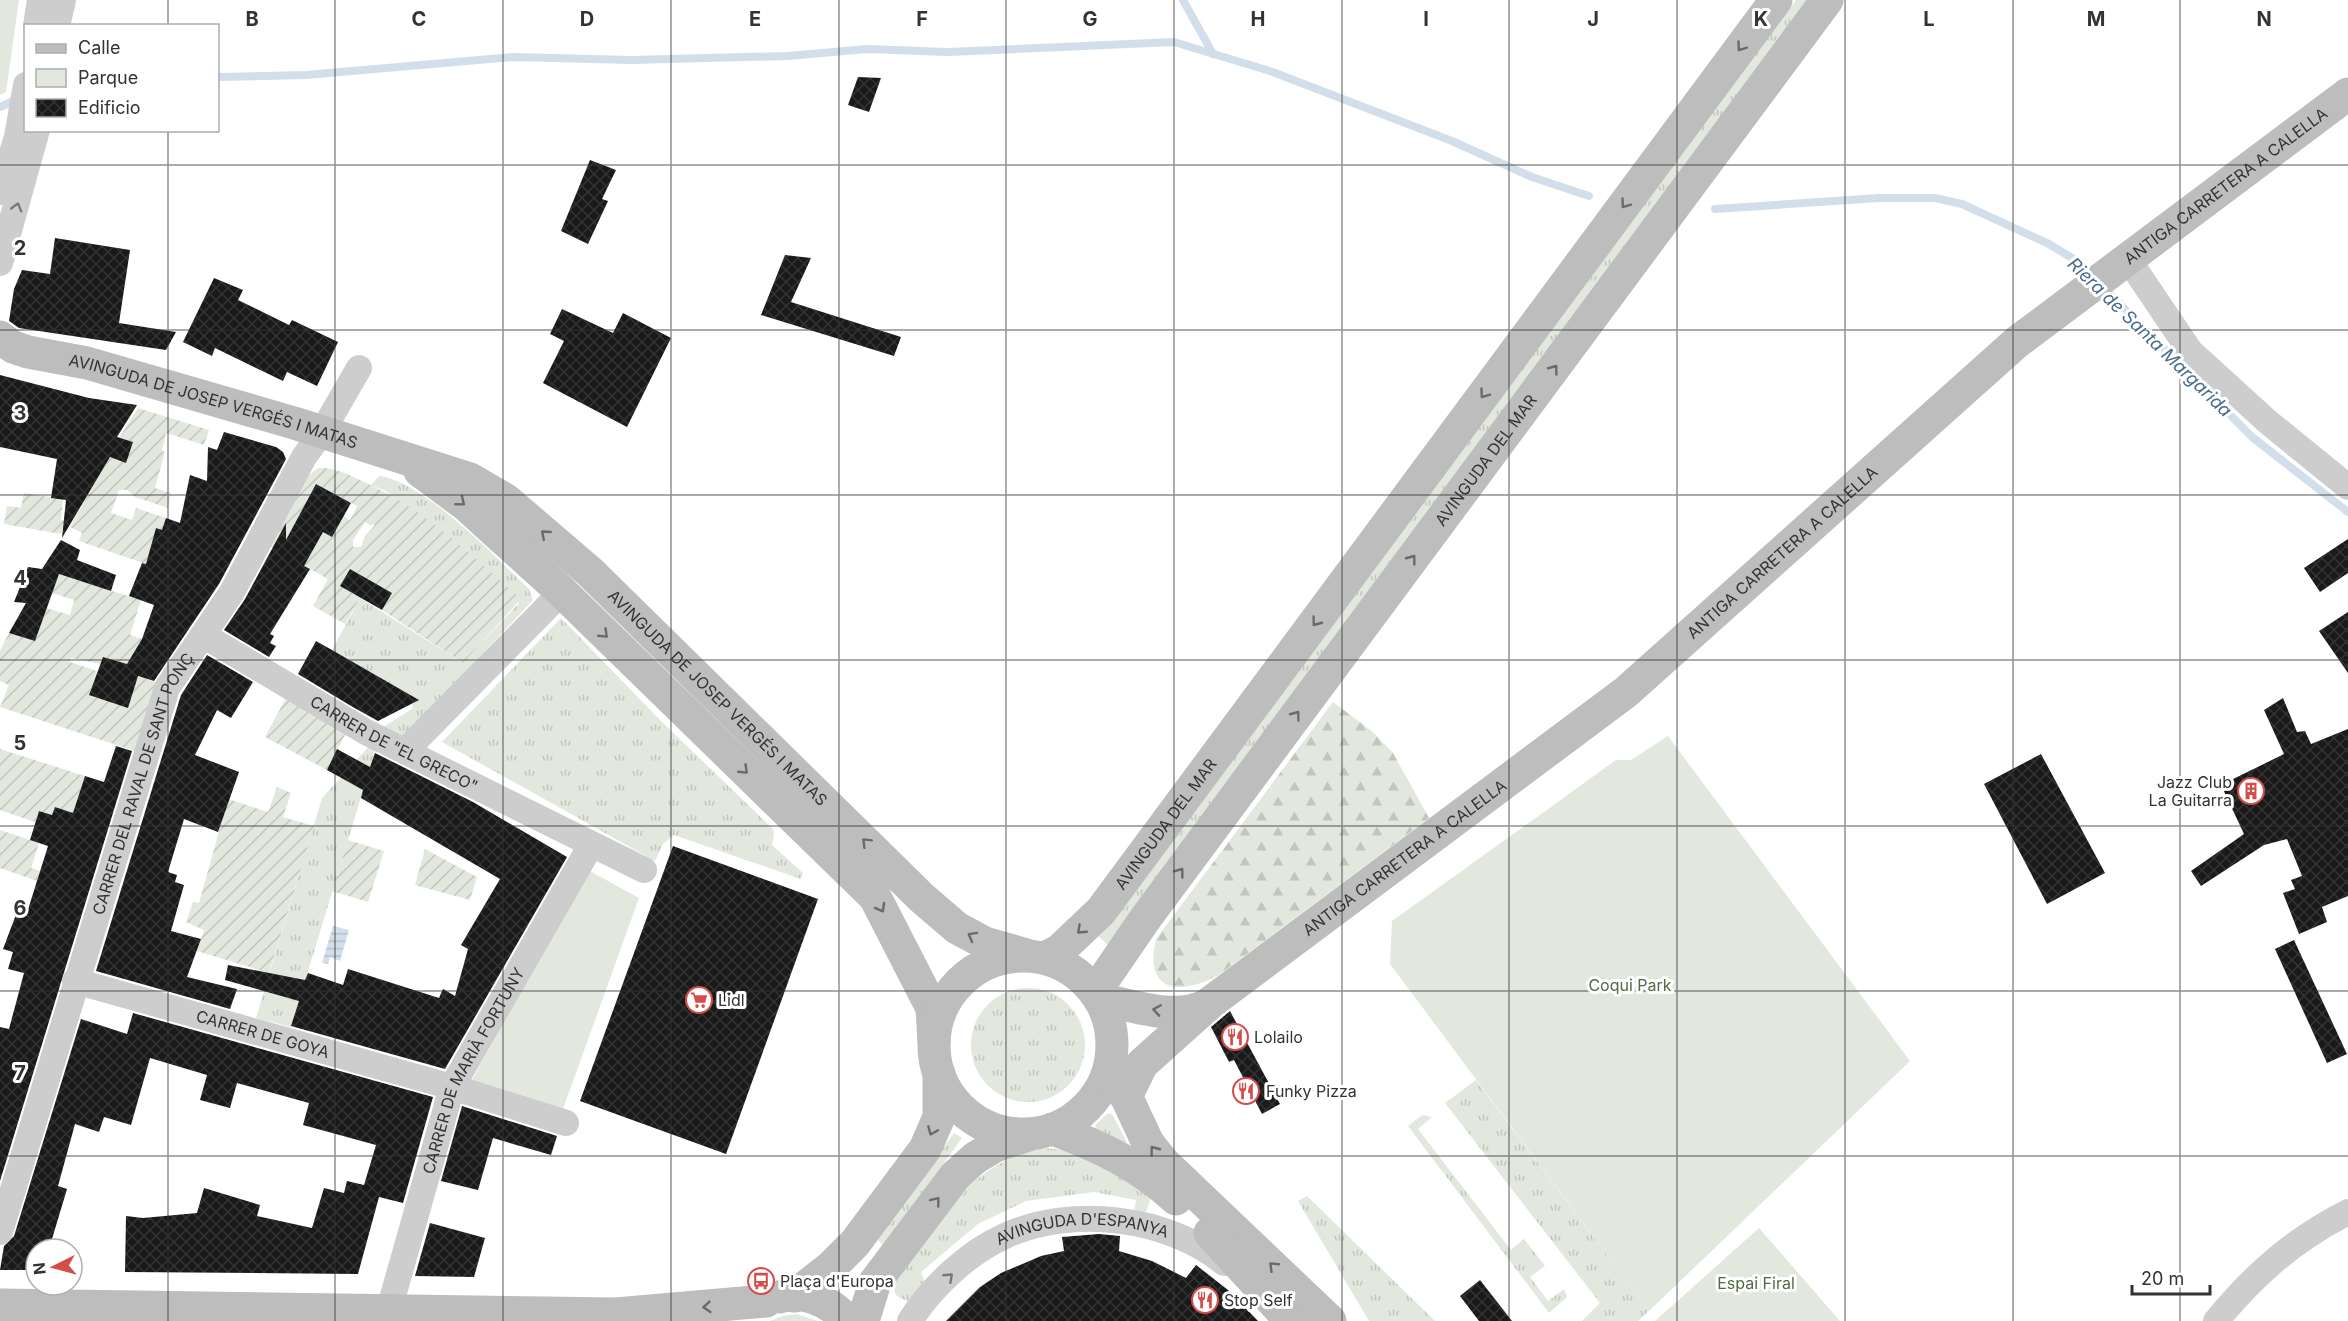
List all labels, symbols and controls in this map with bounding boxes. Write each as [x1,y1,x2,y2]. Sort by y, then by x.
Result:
text: B [245,7,259,31]
text: C [412,7,426,31]
text: D [580,7,594,31]
text: E [749,7,761,31]
text: F [916,7,928,31]
text: G [1082,7,1098,31]
text: H [1251,7,1265,31]
text: I [1423,7,1429,31]
text: J [1587,7,1599,31]
text: K [1754,7,1768,31]
text: L [1923,7,1935,31]
text: M [2087,7,2105,31]
text: N [2256,7,2272,31]
legend [24,24,219,132]
text: Calle [78,37,120,58]
one-way arrow [1737,40,1748,51]
text: Parque [78,67,138,88]
text: Edificio [78,97,141,118]
street label: ANTIGA CARRETERA A CALELLA [2120,103,2331,268]
one-way arrow [1621,197,1632,208]
one-way arrow [10,202,22,213]
text: 2 [14,236,26,260]
water label: Riera de Santa Margarida [2064,253,2236,421]
street label: AVINGUDA DE JOSEP VERGÉS I MATAS [67,350,360,453]
one-way arrow [1546,364,1557,375]
one-way arrow [1480,388,1491,399]
street label: AVINGUDA DEL MAR [1430,391,1541,530]
text: 3 [14,401,26,425]
street label: ANTIGA CARRETERA A CALELLA [1683,462,1882,643]
one-way arrow [454,494,465,505]
one-way arrow [541,530,552,541]
one-way arrow [1405,554,1416,565]
text: 4 [13,566,27,590]
street label: AVINGUDA DE JOSEP VERGÉS I MATAS [604,585,832,810]
one-way arrow [1312,616,1323,627]
one-way arrow [597,626,608,637]
street label: CARRER DEL RAVAL DE SANT PONÇ [88,649,198,917]
street label: CARRER DE "EL GRECO" [307,691,481,796]
one-way arrow [1289,711,1300,722]
text: 5 [14,731,26,755]
street label: AVINGUDA DEL MAR [1110,754,1221,893]
one-way arrow [737,762,748,773]
place label: Jazz Club La Guitarra [2149,772,2232,810]
street label: ANTIGA CARRETERA A CALELLA [1299,775,1510,940]
building icon: Jazz Club La Guitarra [2236,776,2266,806]
one-way arrow [862,838,872,849]
one-way arrow [1173,868,1184,879]
text: 6 [14,896,27,920]
one-way arrow [874,902,885,912]
one-way arrow [1077,923,1088,934]
one-way arrow [968,932,978,943]
street label: CARRER DE MARIÀ FORTUNY [418,964,529,1176]
park label: Coqui Park [1588,975,1672,995]
supermarket icon: Lidl [684,985,714,1015]
place label: Lidl [718,990,745,1010]
one-way arrow [1152,1004,1162,1017]
street label: CARRER DE GOYA [194,1006,332,1062]
restaurant icon: Lolailo [1220,1022,1250,1052]
place label: Lolailo [1254,1027,1303,1047]
text: 7 [14,1061,26,1085]
restaurant icon: Funky Pizza [1231,1076,1261,1106]
place label: Funky Pizza [1266,1081,1357,1101]
one-way arrow [927,1125,939,1136]
one-way arrow [1150,1145,1161,1156]
one-way arrow [928,1196,939,1207]
street label: AVINGUDA D'ESPANYA [992,1209,1172,1249]
north arrow [24,1237,84,1297]
scale bar [2132,1258,2210,1296]
text: N [28,1261,50,1276]
one-way arrow [1269,1262,1280,1273]
bus stop icon: Plaça d'Europa [746,1266,776,1296]
text: 20 m [2141,1268,2184,1289]
place label: Plaça d'Europa [780,1271,894,1291]
one-way arrow [942,1273,952,1284]
park label: Espai Firal [1717,1273,1795,1293]
restaurant icon: Stop Self [1190,1285,1220,1315]
place label: Stop Self [1224,1290,1293,1310]
one-way arrow [703,1300,712,1313]

